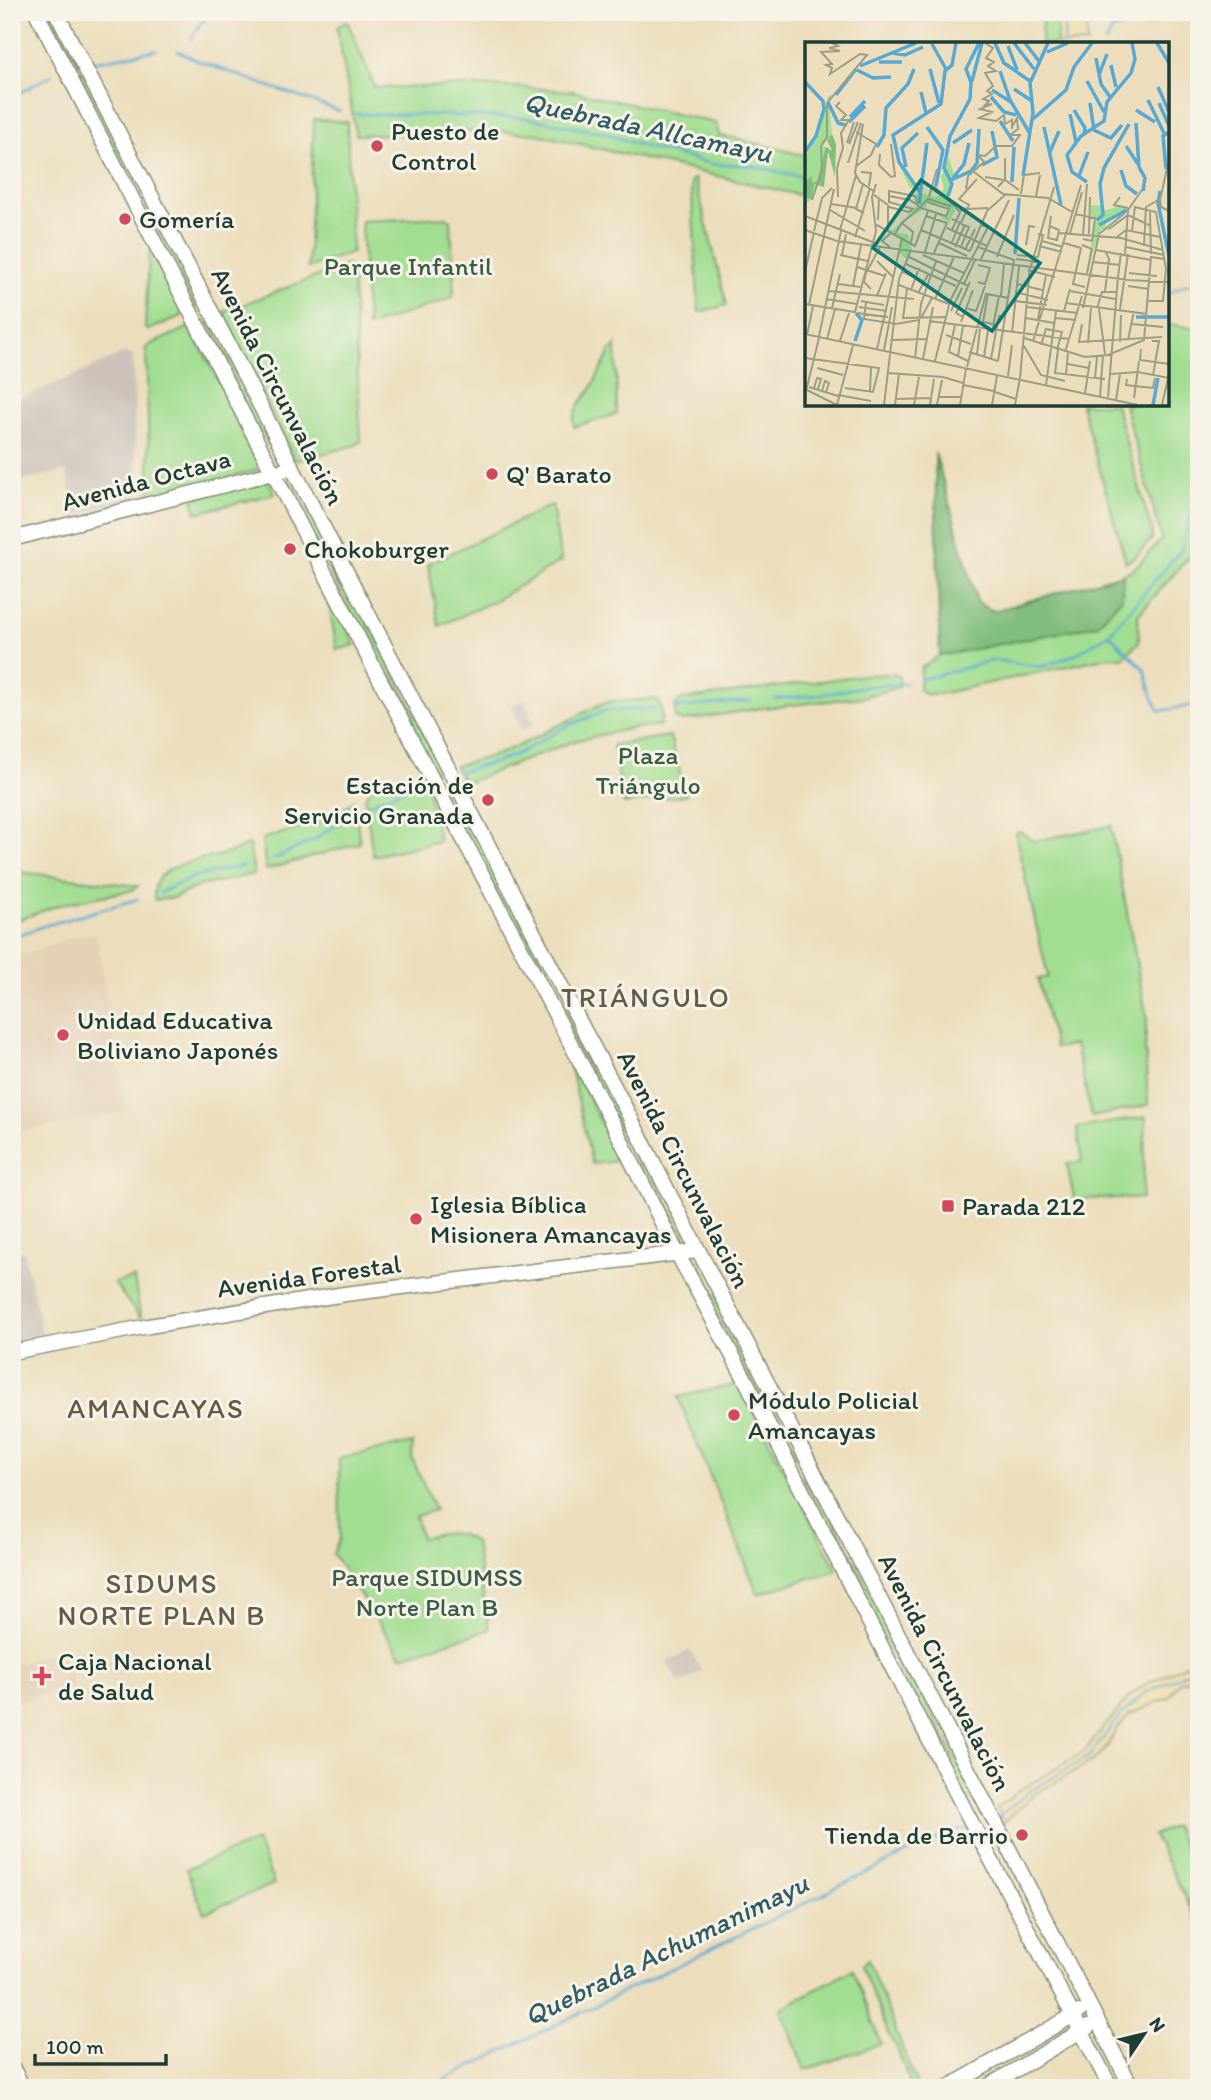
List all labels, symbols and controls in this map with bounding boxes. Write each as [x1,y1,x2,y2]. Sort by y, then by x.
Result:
inset map [805,42,1169,406]
water label: Quebrada Allcamayu [521,84,775,170]
place label: Puesto de Control [391,115,499,177]
marker: Puesto de Control [369,138,385,154]
place label: Gomería [139,203,235,235]
marker: Gomería [117,211,133,227]
park label: Parque Infantil [324,250,492,282]
street label: Avenida Circunvalación [204,262,352,510]
street label: Avenida Octava [58,442,234,518]
place label: Q' Barato [506,458,612,490]
marker: Q' Barato [484,466,500,482]
place label: Chokoburger [304,533,449,565]
marker: Chokoburger [282,541,298,557]
park label: Plaza Triángulo [595,739,701,801]
place label: Estación de Servicio Granada [284,769,474,831]
marker: Estación de Servicio Granada [480,792,496,808]
district label: TRIÁNGULO [561,980,731,1014]
place label: Unidad Educativa Boliviano Japonés [77,1004,278,1066]
marker: Unidad Educativa Boliviano Japonés [55,1027,71,1043]
street label: Avenida Circunvalación [610,1045,758,1293]
place label: Iglesia Bíblica Misionera Amancayas [430,1188,672,1250]
place label: Parada 212 [962,1190,1086,1222]
marker: Parada 212 [940,1198,956,1214]
marker: Iglesia Bíblica Misionera Amancayas [408,1211,424,1227]
street label: Avenida Forestal [215,1247,403,1305]
place label: Módulo Policial Amancayas [748,1384,919,1446]
district label: AMANCAYAS [67,1391,245,1425]
marker: Módulo Policial Amancayas [726,1407,742,1423]
street label: Avenida Circunvalación [871,1548,1019,1796]
park label: Parque SIDUMSS Norte Plan B [331,1561,523,1623]
district label: SIDUMS NORTE PLAN B [58,1566,266,1632]
place label: Caja Nacional de Salud [58,1645,212,1707]
marker: Caja Nacional de Salud [32,1666,52,1686]
place label: Tienda de Barrio [824,1819,1008,1851]
marker: Tienda de Barrio [1014,1827,1030,1843]
water label: Quebrada Achumanimayu [518,1865,814,2033]
north arrow [1110,1998,1180,2068]
text: N [1144,2013,1171,2036]
scale bar [35,2023,166,2067]
text: 100 m [46,2034,104,2059]

